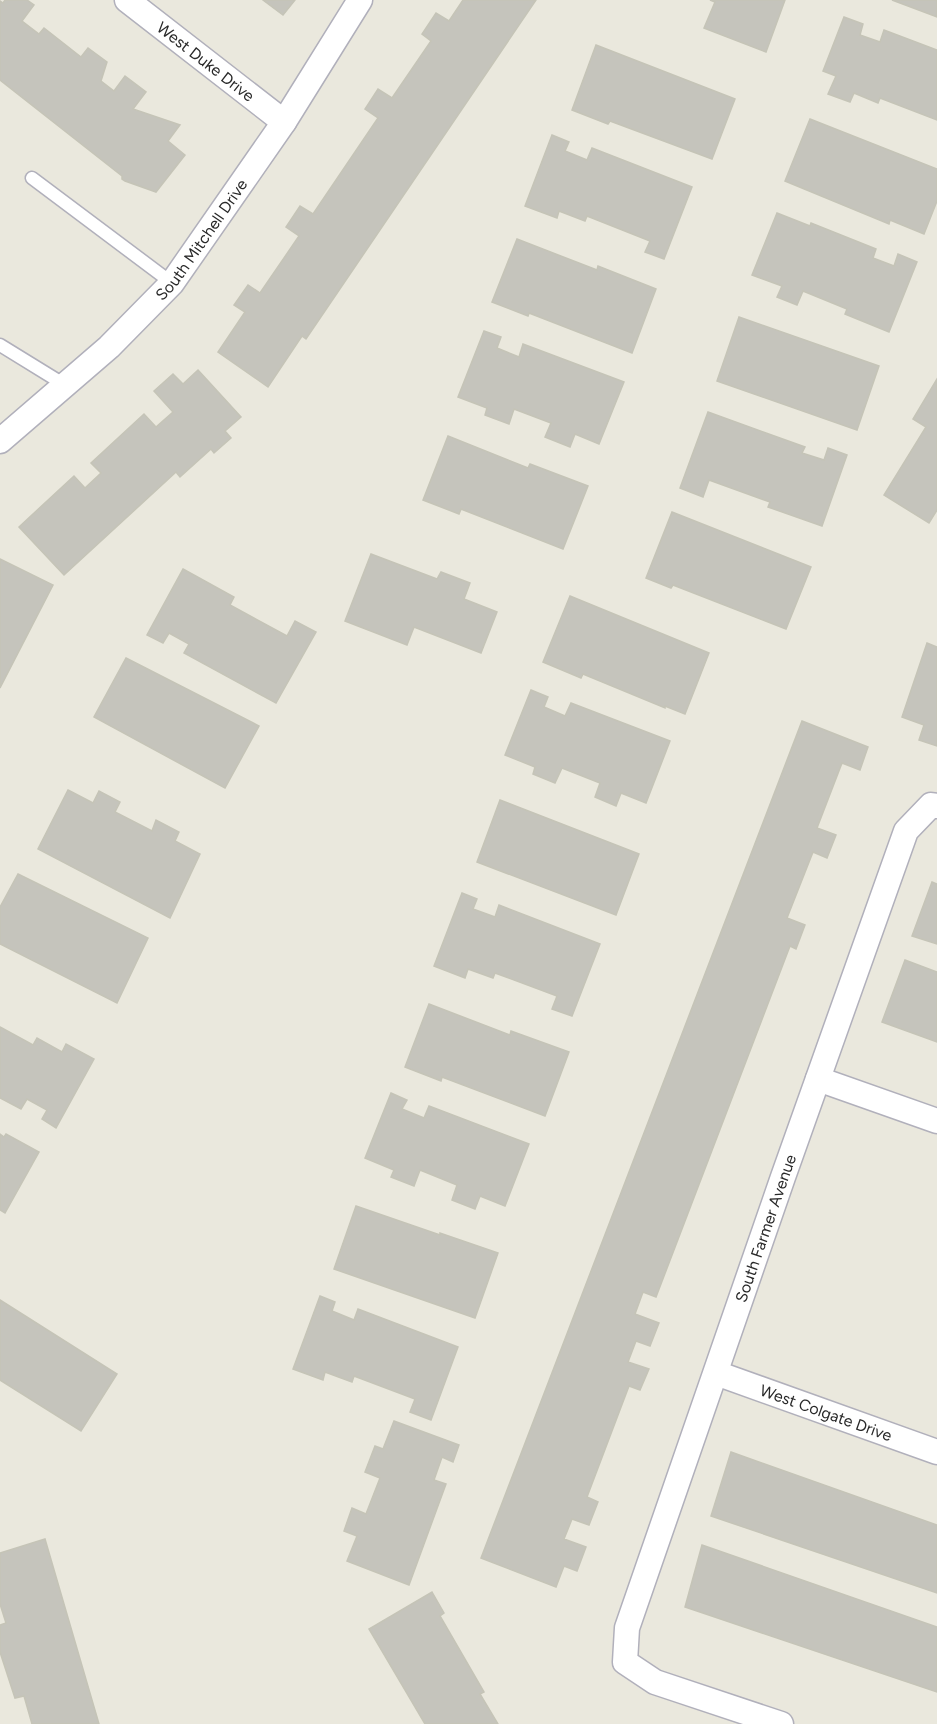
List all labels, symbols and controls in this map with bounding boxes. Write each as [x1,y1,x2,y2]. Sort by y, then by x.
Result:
street label: West Duke Drive [153,18,258,106]
street label: South Mitchell Drive [151,175,252,304]
street label: South Farmer Avenue [731,1152,800,1305]
street label: West Colgate Drive [758,1381,895,1445]

